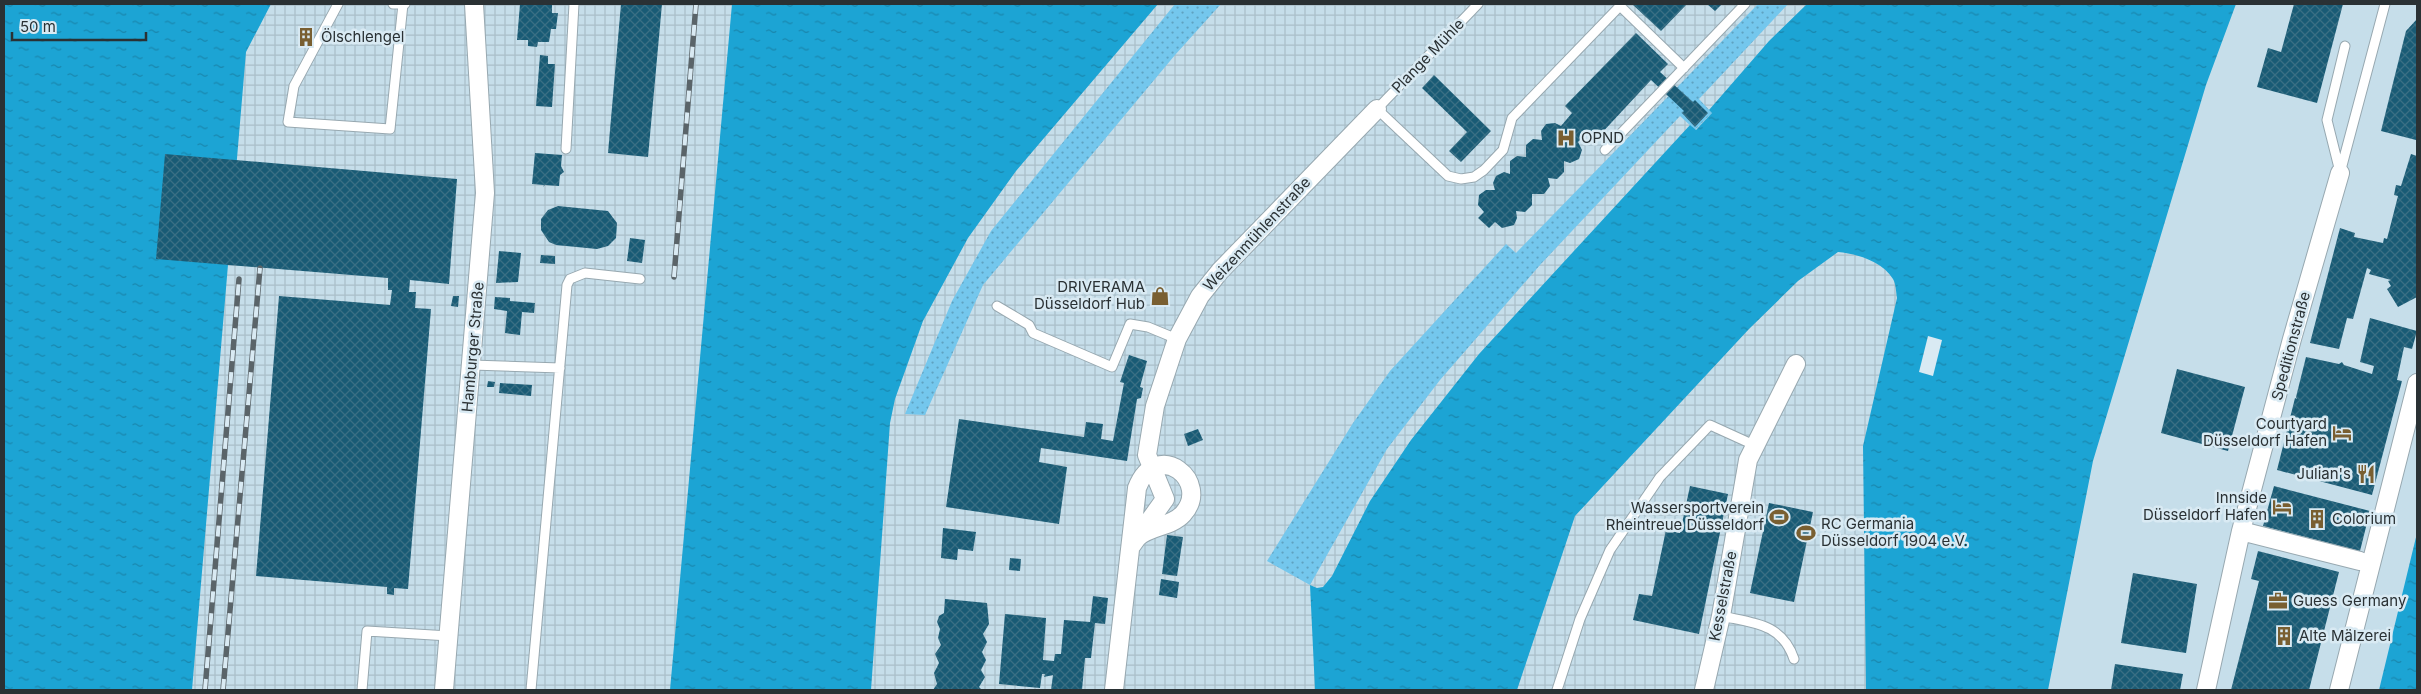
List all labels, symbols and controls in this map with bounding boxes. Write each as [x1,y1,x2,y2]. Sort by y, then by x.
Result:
scale bar [12,10,146,42]
street label: Plange Mühle [1387,14,1468,97]
text: 50 m [20,17,56,36]
building icon: Ölschlengel [295,26,317,48]
place label: Ölschlengel [321,27,404,46]
hospital icon: OPND [1555,127,1577,149]
place label: OPND [1581,128,1624,147]
street label: Weizenmühlenstraße [1199,173,1314,295]
place label: DRIVERAMA Düsseldorf Hub [1034,277,1145,313]
street label: Hamburger Straße [457,281,488,413]
shop icon: DRIVERAMA Düsseldorf Hub [1149,285,1171,307]
street label: Speditionstraße [2267,289,2314,402]
place label: Courtyard Düsseldorf Hafen [2203,414,2327,450]
hotel icon: Courtyard Düsseldorf Hafen [2331,422,2353,444]
restaurant icon: Julian's [2355,463,2377,485]
place label: Julian's [2297,464,2351,483]
place label: Innside Düsseldorf Hafen [2143,488,2267,524]
hotel icon: Innside Düsseldorf Hafen [2271,496,2293,518]
place label: Wassersportverein Rheintreue Düsseldorf [1606,498,1764,534]
sports icon: Wassersportverein Rheintreue Düsseldorf [1768,506,1790,528]
building icon: Colorium [2306,508,2328,530]
place label: Colorium [2332,509,2396,528]
place label: RC Germania Düsseldorf 1904 e.V. [1821,514,1968,550]
sports icon: RC Germania Düsseldorf 1904 e.V. [1795,522,1817,544]
street label: Kesselstraße [1704,549,1741,643]
office icon: Guess Germany [2267,590,2289,612]
place label: Guess Germany [2293,591,2407,610]
building icon: Alte Mälzerei [2273,625,2295,647]
place label: Alte Mälzerei [2299,626,2391,645]

